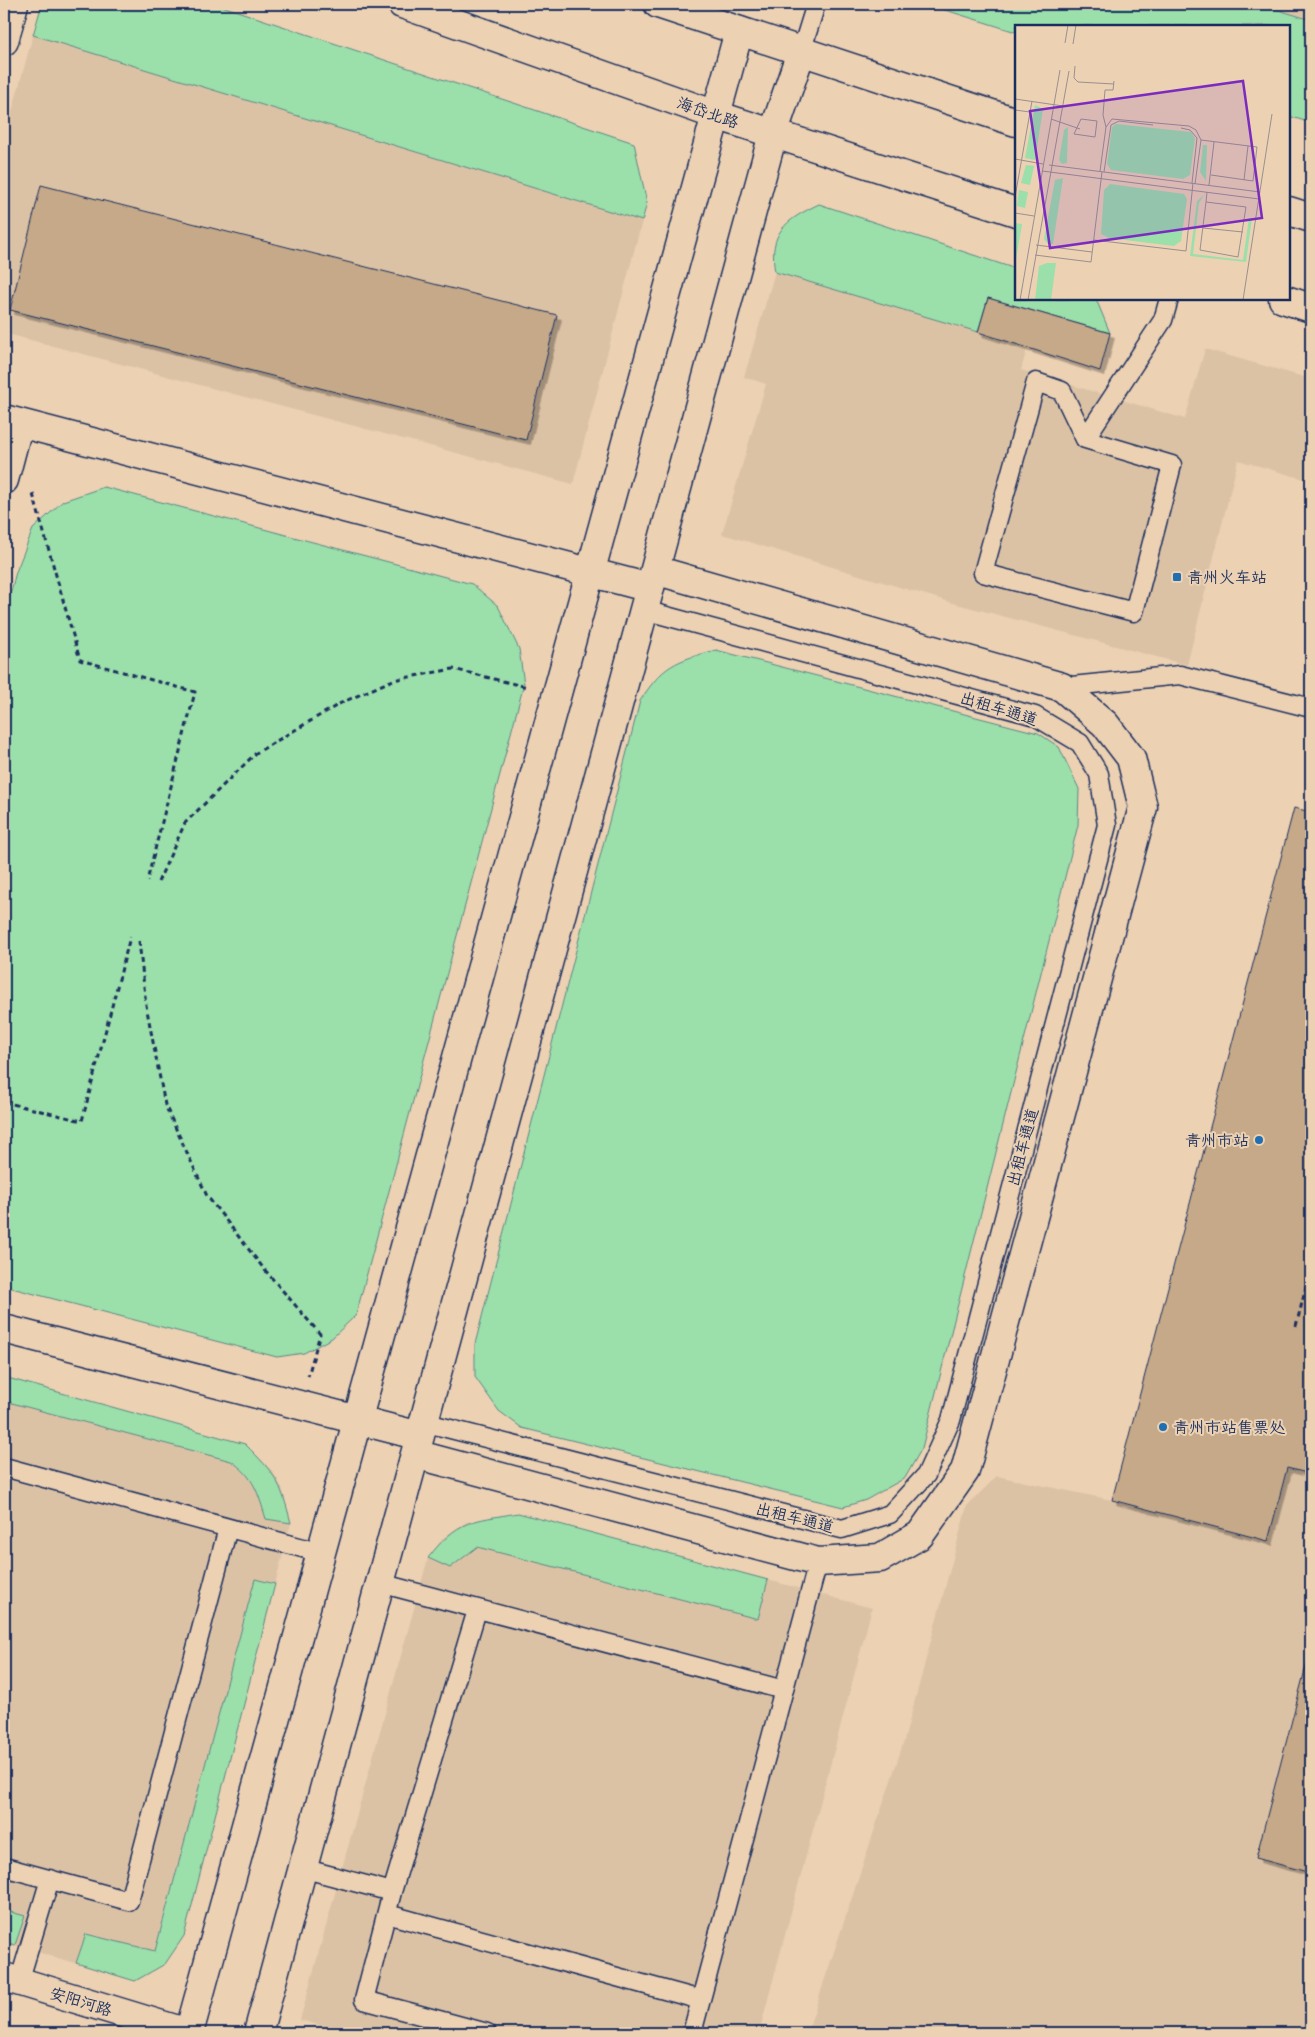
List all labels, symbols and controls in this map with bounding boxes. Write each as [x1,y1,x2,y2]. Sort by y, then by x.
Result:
inset map [1015,25,1290,300]
street label: 海岱北路 [673,93,741,136]
place label: 青州火车站 [1187,568,1267,591]
marker: 青州火车站 [1171,571,1183,583]
street label: 出租车通道 [957,688,1040,733]
street label: 出租车通道 [1003,1106,1046,1189]
place label: 青州市站 [1185,1131,1249,1154]
marker: 青州市站 [1253,1134,1265,1146]
place label: 青州市站售票处 [1173,1418,1286,1441]
marker: 青州市站售票处 [1157,1421,1169,1433]
street label: 出租车通道 [753,1499,836,1540]
street label: 安阳河路 [46,1983,114,2024]

